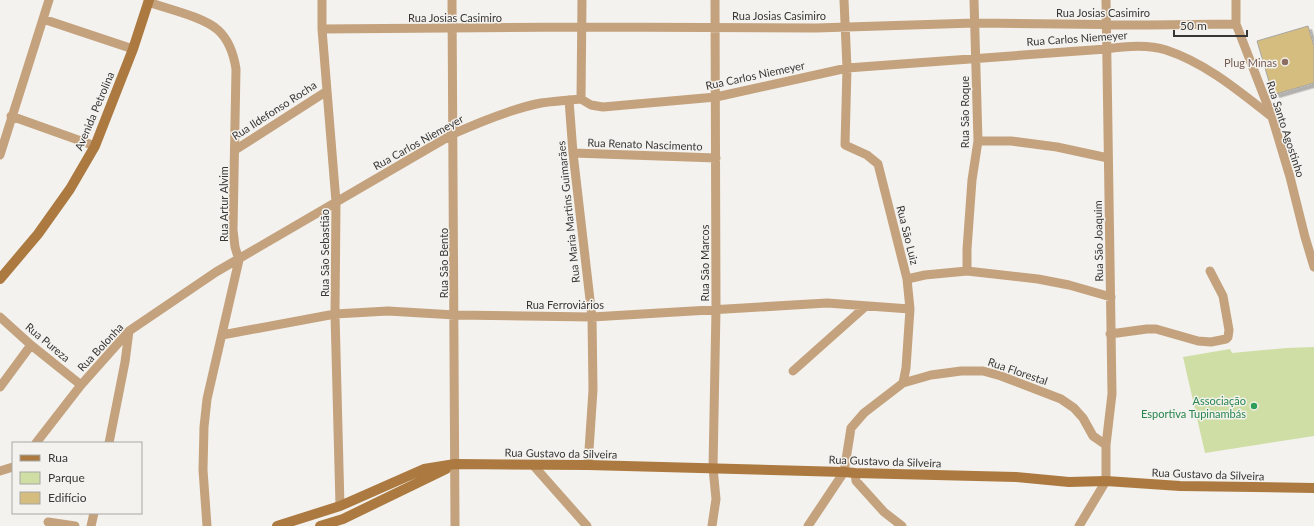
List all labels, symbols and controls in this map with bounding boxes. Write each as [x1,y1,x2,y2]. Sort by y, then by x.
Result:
street label: Rua Josias Casimiro [1056,6,1150,19]
street label: Rua Josias Casimiro [732,9,826,22]
street label: Rua Josias Casimiro [408,11,502,24]
scale bar [1174,12,1247,38]
text: 50 m [1180,18,1207,33]
street label: Rua Carlos Niemeyer [1026,28,1128,48]
place label: Plug Minas [1224,56,1277,69]
marker: Plug Minas [1280,57,1290,67]
street label: Rua Carlos Niemeyer [704,58,806,92]
street label: Avenida Petrolina [72,70,116,152]
street label: Rua São Roque [958,76,971,148]
street label: Rua Ildefonso Rocha [229,78,319,142]
street label: Rua Santo Agostinho [1264,79,1308,179]
street label: Rua Carlos Niemeyer [371,112,465,172]
street label: Rua Renato Nascimento [587,135,703,153]
street label: Rua Maria Martins Guimarães [554,140,582,284]
street label: Rua Artur Alvim [217,166,230,242]
street label: Rua São Joaquim [1091,200,1105,282]
street label: Rua São Luiz [894,204,922,266]
street label: Rua São Sebastião [318,209,331,297]
street label: Rua São Marcos [698,224,711,301]
street label: Rua São Bento [437,228,450,298]
street label: Rua Ferroviários [526,298,604,311]
street label: Rua Pureza [23,320,73,364]
street label: Rua Bolonha [74,320,126,374]
street label: Rua Florestal [986,355,1050,387]
place label: Associação Esportiva Tupinambás [1141,394,1246,420]
marker: Associação Esportiva Tupinambás [1249,401,1259,411]
legend [12,442,142,514]
street label: Rua Gustavo da Silveira [505,446,617,460]
text: Rua [48,450,68,465]
street label: Rua Gustavo da Silveira [828,453,942,469]
street label: Rua Gustavo da Silveira [1151,466,1265,482]
text: Parque [48,470,85,485]
text: Edifício [48,490,87,505]

